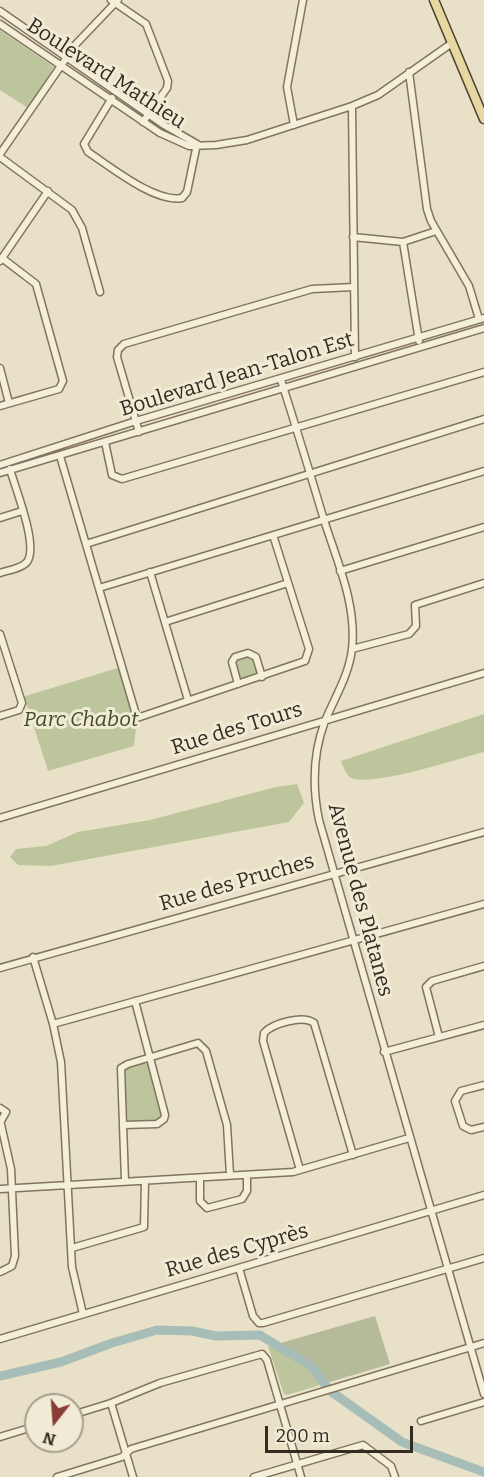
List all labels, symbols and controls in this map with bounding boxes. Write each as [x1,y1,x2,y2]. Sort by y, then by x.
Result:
street label: Boulevard Mathieu [22,13,190,135]
street label: Boulevard Jean-Talon Est [117,327,357,423]
street label: Rue des Tours [168,697,306,761]
park label: Parc Chabot [24,707,138,733]
street label: Avenue des Platanes [322,800,398,1000]
street label: Rue des Pruches [157,849,317,917]
street label: Rue des Cyprès [163,1219,311,1283]
north arrow [24,1393,84,1453]
scale bar [268,1414,416,1452]
text: 200 m [276,1425,330,1447]
text: N [40,1428,58,1450]

